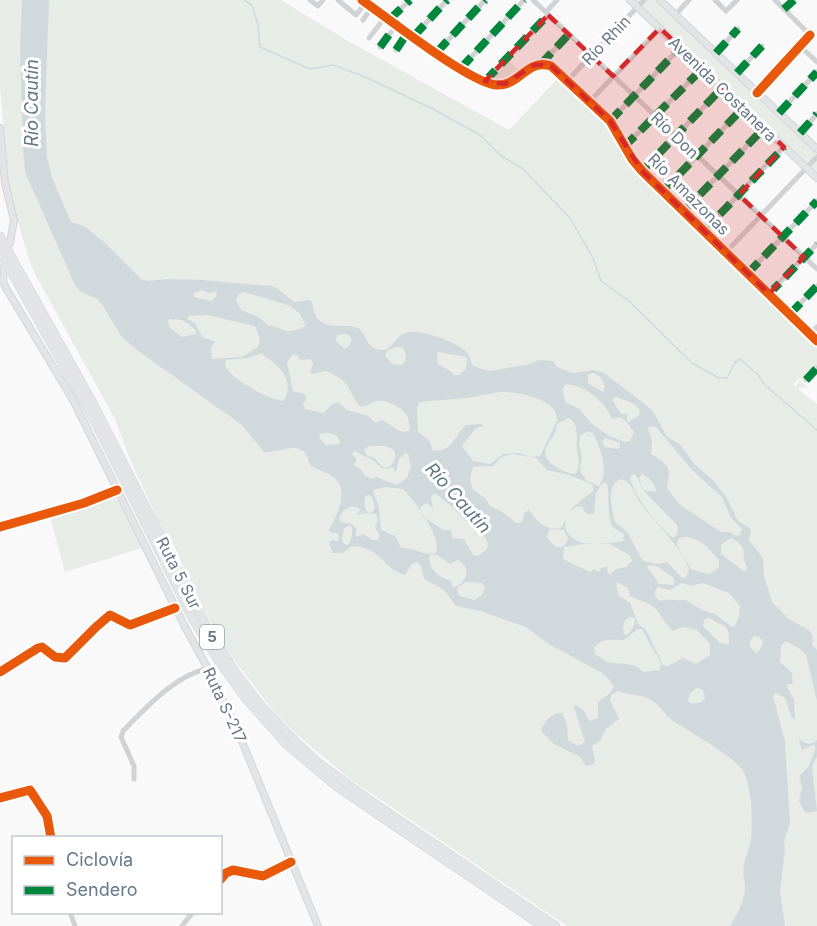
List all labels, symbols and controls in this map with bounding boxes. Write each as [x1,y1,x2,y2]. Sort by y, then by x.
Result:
street label: Río Rhin [577,11,635,69]
street label: Avenida Costanera [665,32,781,146]
water label: Río Cautín [21,59,42,147]
street label: Río Don [647,107,703,163]
street label: Río Amazonas [644,149,734,239]
water label: Río Cautín [421,458,495,537]
street label: Ruta 5 Sur [152,533,206,613]
road number: 5 [200,625,224,649]
street label: Ruta S-217 [199,664,251,746]
legend [12,836,222,914]
text: Ciclovía [66,849,133,870]
text: Sendero [66,879,137,900]

